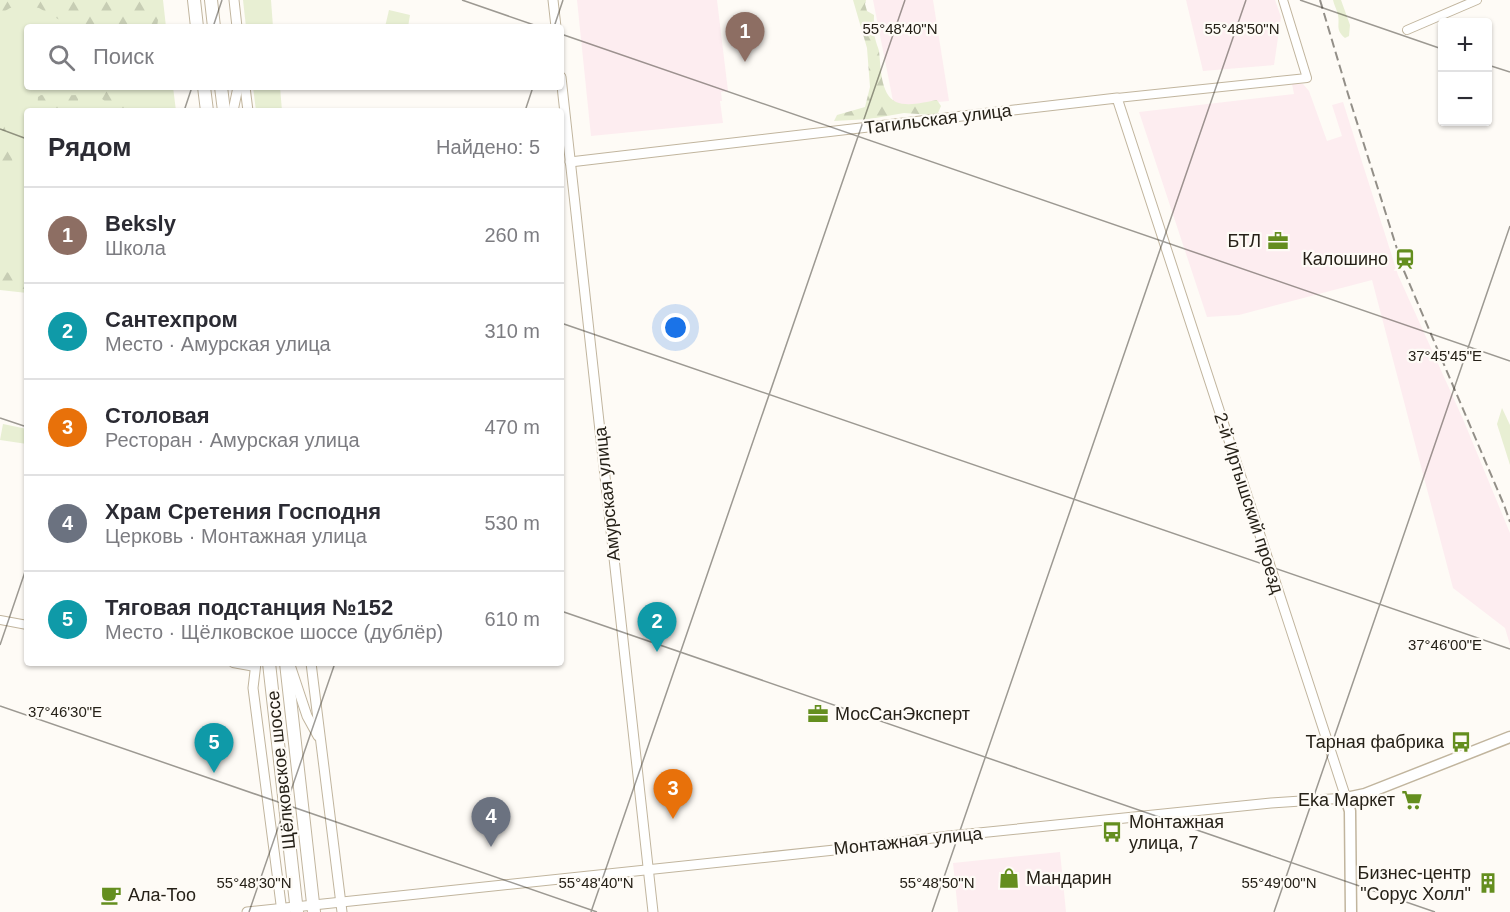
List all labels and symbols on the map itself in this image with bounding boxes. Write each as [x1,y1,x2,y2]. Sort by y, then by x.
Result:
pin: 1 [726,13,764,62]
text: 55°48'40"N [862,20,938,37]
text: 55°48'50"N [1204,20,1280,37]
street label: Тагильская улица [863,100,1014,138]
office icon: БТЛ [1266,229,1290,253]
place label: БТЛ [1228,231,1261,251]
station icon: Калошино [1393,247,1417,271]
place label: Калошино [1302,249,1388,269]
your location [661,313,690,342]
text: 37°45'45"E [1408,347,1482,364]
street label: 2-й Иртышский проезд [1210,410,1288,596]
street label: Амурская улица [590,425,624,562]
pin: 2 [638,602,676,652]
text: 37°46'00"E [1408,636,1482,653]
street label: Щёлковское шоссе [263,690,299,850]
office icon: МосСанЭксперт [806,702,830,726]
text: 37°46'30"E [28,703,102,720]
place label: МосСанЭксперт [835,704,970,724]
pin: 5 [194,724,234,773]
bus stop icon: Тарная фабрика [1449,730,1473,754]
place label: Тарная фабрика [1306,732,1445,752]
pin: 3 [654,770,692,819]
supermarket icon: Eka Маркет [1400,788,1424,812]
place label: Eka Маркет [1298,790,1395,810]
pin: 4 [472,798,510,847]
place label: Монтажная улица, 7 [1129,812,1224,853]
bus stop icon: Монтажная улица, 7 [1100,820,1124,844]
street label: Монтажная улица [833,823,984,859]
place label: Бизнес-центр "Сорус Холл" [1358,863,1471,904]
shop icon: Мандарин [997,866,1021,890]
place label: Мандарин [1026,868,1112,888]
building icon: Бизнес-центр "Сорус Холл" [1476,871,1500,895]
text: 55°48'30"N [216,874,292,891]
text: 55°48'40"N [558,874,634,891]
text: 55°48'50"N [899,874,975,891]
text: 55°49'00"N [1241,874,1317,891]
cafe icon: Ала-Тоо [99,883,123,907]
place label: Ала-Тоо [128,885,196,905]

